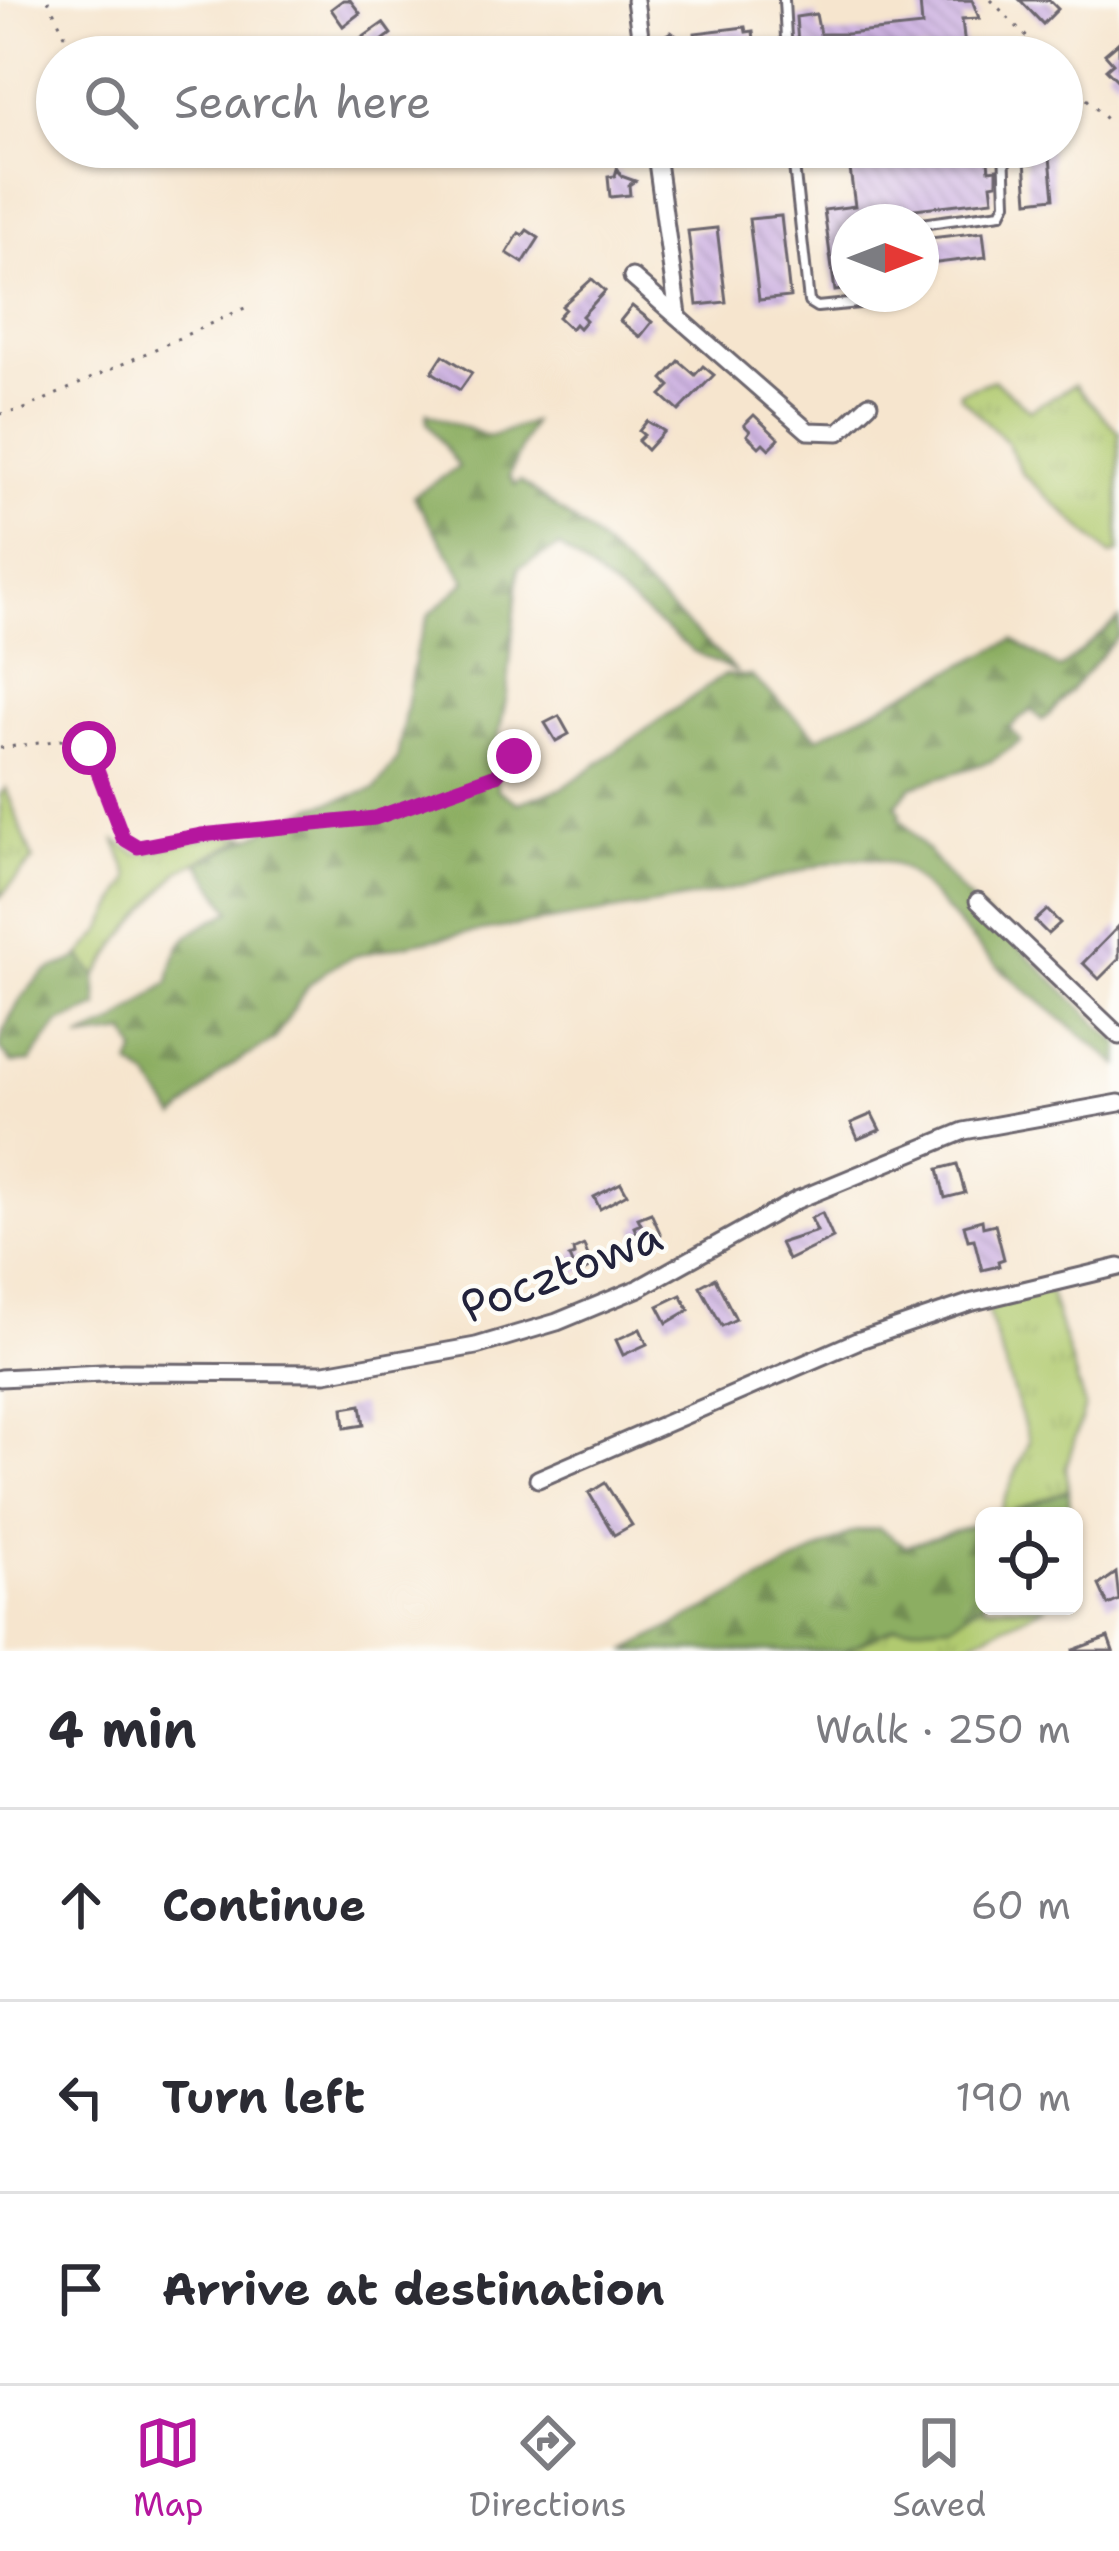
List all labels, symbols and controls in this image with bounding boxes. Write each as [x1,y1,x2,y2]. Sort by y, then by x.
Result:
search box [36,36,1083,168]
icon: search [78,69,144,135]
text: Search here [174,72,431,132]
north arrow [831,204,939,312]
route start [62,721,116,775]
route end [487,729,541,783]
street label: Pocztowa [452,1205,670,1337]
map controls [975,1507,1083,1615]
button: locate [975,1507,1083,1615]
text: 4 min [48,1695,197,1763]
text: Walk · 250 m [815,1703,1071,1755]
icon: ahead [48,1872,114,1938]
text: Continue [162,1875,366,1935]
text: 60 m [971,1879,1071,1931]
icon: left [48,2064,114,2130]
text: Turn left [162,2067,365,2127]
text: 190 m [955,2071,1071,2123]
icon: arrive [48,2256,114,2322]
text: Arrive at destination [162,2259,665,2319]
tab: Map [133,2410,204,2527]
tab: Directions [469,2410,627,2527]
tab: Saved [892,2410,986,2527]

